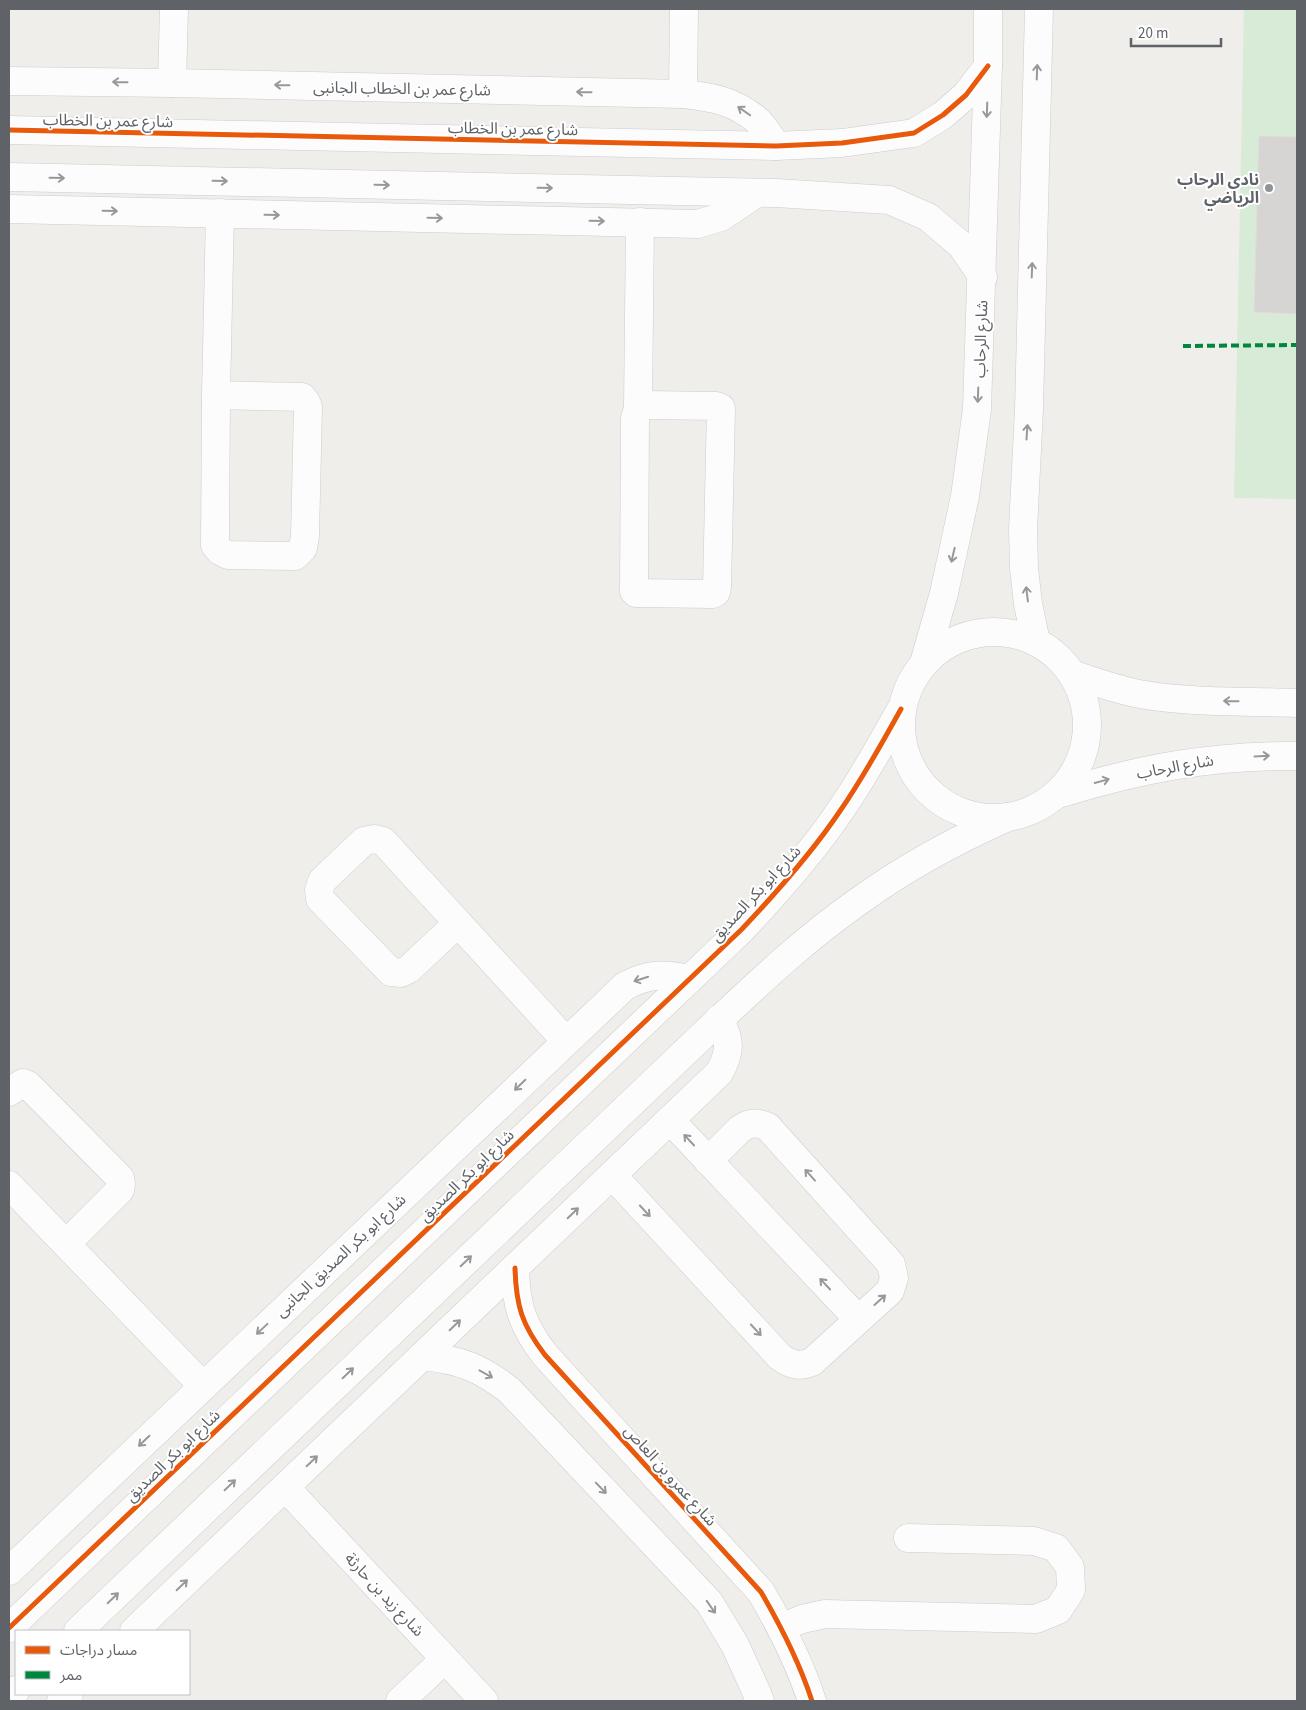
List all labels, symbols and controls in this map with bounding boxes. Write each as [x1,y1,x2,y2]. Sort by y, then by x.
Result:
scale bar [1131,15,1221,47]
text: 20 m [1138,23,1168,44]
one-way arrow [1032,64,1042,80]
street label: شارع عمر بن الخطاب الجانبى [313,76,491,103]
one-way arrow [112,77,128,87]
one-way arrow [274,80,290,90]
one-way arrow [577,87,593,97]
one-way arrow [982,102,992,118]
one-way arrow [737,106,751,116]
street label: شارع عمر بن الخطاب [43,109,173,134]
street label: شارع عمر بن الخطاب [448,117,578,142]
place label: نادي الرحاب الرياضي [1177,169,1259,211]
one-way arrow [49,173,65,183]
one-way arrow [212,177,228,186]
one-way arrow [374,180,390,190]
marker: نادي الرحاب الرياضي [1263,182,1275,194]
one-way arrow [536,183,553,193]
one-way arrow [102,206,118,216]
one-way arrow [264,210,280,219]
one-way arrow [427,213,443,222]
one-way arrow [589,216,605,226]
one-way arrow [1028,262,1037,278]
street label: شارع الرحاب [969,300,994,378]
one-way arrow [973,387,982,403]
one-way arrow [1023,424,1032,440]
one-way arrow [947,547,957,563]
one-way arrow [1022,587,1032,603]
one-way arrow [1223,697,1239,706]
street label: شارع الرحاب [1135,749,1216,786]
one-way arrow [1254,752,1270,761]
one-way arrow [1093,776,1109,785]
street label: شارع ابو بكر الصديق [705,841,807,947]
one-way arrow [634,975,650,984]
one-way arrow [513,1079,526,1091]
street label: شارع ابو بكر الصديق [414,1125,520,1228]
one-way arrow [683,1134,695,1147]
one-way arrow [805,1168,816,1181]
street label: شارع ابو بكر الصديق الجانبى [270,1189,412,1323]
one-way arrow [639,1205,651,1217]
one-way arrow [566,1207,579,1219]
one-way arrow [459,1255,472,1267]
one-way arrow [819,1278,831,1290]
one-way arrow [873,1294,886,1306]
one-way arrow [449,1319,462,1331]
one-way arrow [256,1323,268,1335]
one-way arrow [750,1324,762,1336]
one-way arrow [342,1367,354,1379]
one-way arrow [478,1369,493,1379]
street label: شارع ابو بكر الصديق [120,1405,226,1508]
street label: شارع عمرو بن العاص [618,1420,722,1532]
one-way arrow [138,1435,151,1447]
one-way arrow [306,1455,318,1467]
one-way arrow [224,1479,237,1491]
one-way arrow [595,1481,607,1494]
street label: شارع زيد بن حارثة [339,1548,429,1642]
one-way arrow [176,1579,188,1592]
one-way arrow [107,1592,119,1604]
one-way arrow [706,1600,716,1614]
legend [15,1630,190,1695]
text: مسار دراجات [60,1640,137,1661]
text: ممر [59,1665,83,1686]

